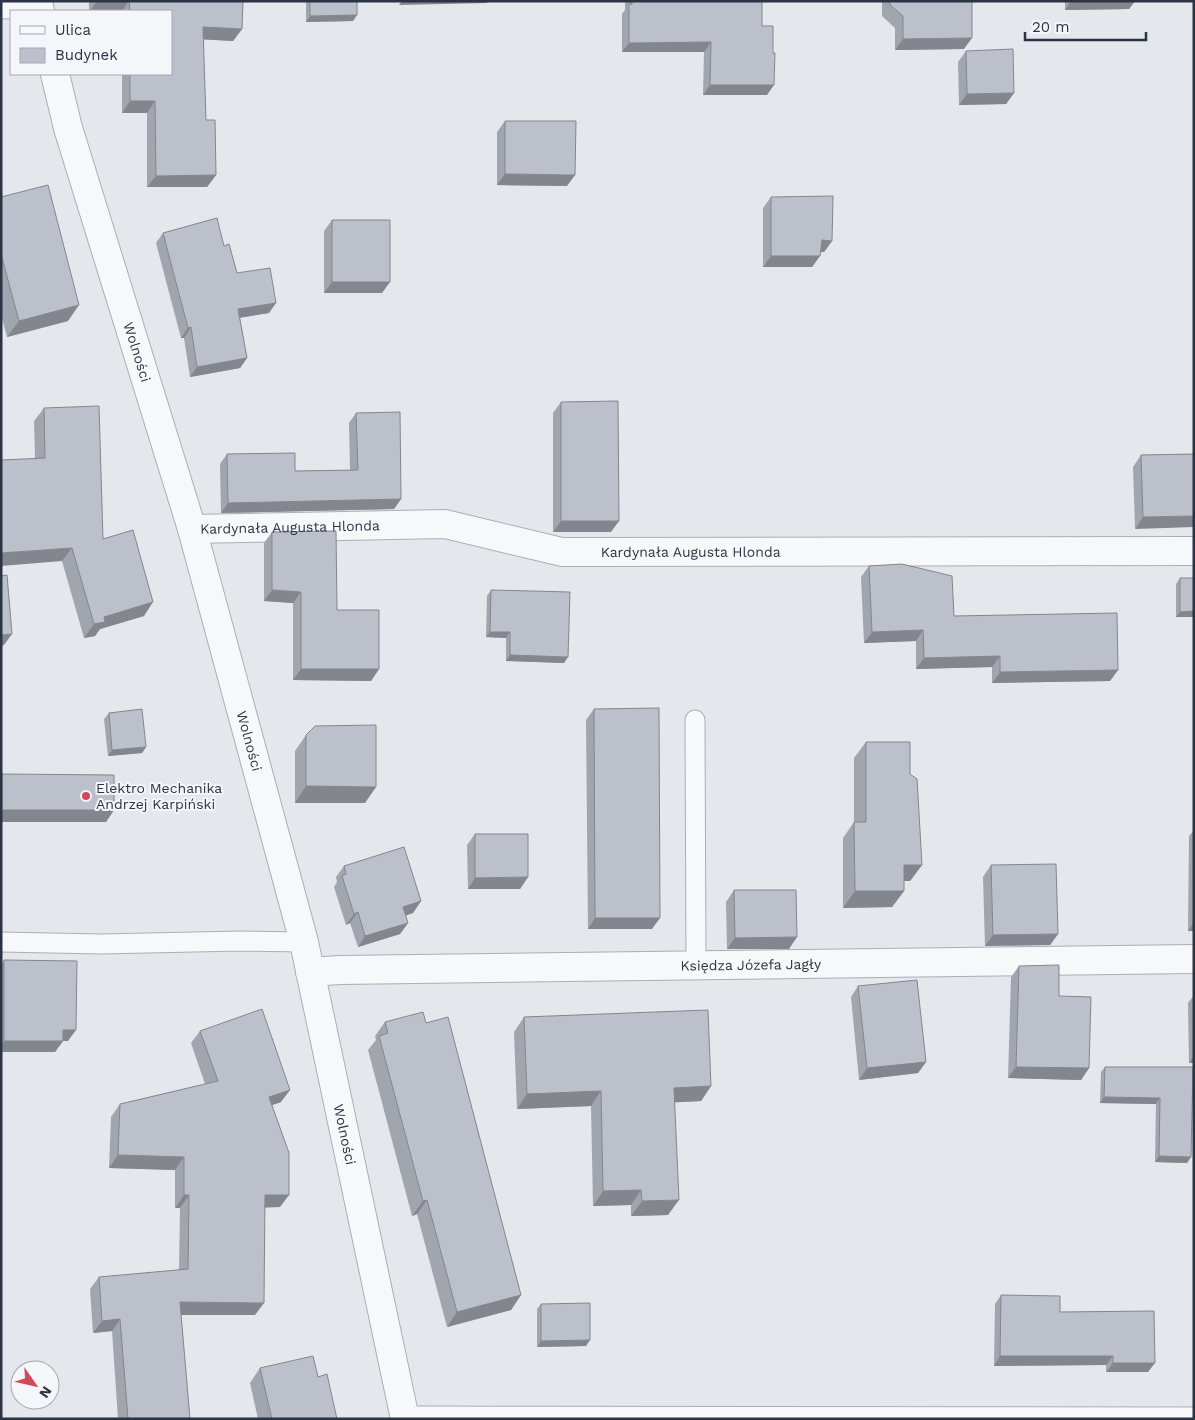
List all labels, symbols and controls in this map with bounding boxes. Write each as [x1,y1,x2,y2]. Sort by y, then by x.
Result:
legend [10,10,172,75]
scale bar [1025,10,1146,42]
text: 20 m [1032,18,1070,36]
text: Ulica [55,21,92,39]
text: Budynek [55,46,118,64]
street label: Wolności [121,320,154,384]
street label: Kardynała Augusta Hlonda [200,517,380,537]
street label: Kardynała Augusta Hlonda [601,544,781,560]
street label: Wolności [234,709,265,773]
place label: Elektro Mechanika Andrzej Karpiński [96,780,222,812]
marker: Elektro Mechanika Andrzej Karpiński [80,790,92,802]
street label: Księdza Józefa Jagły [680,956,822,974]
street label: Wolności [331,1103,359,1166]
north arrow [10,1360,60,1410]
text: N [36,1383,55,1401]

